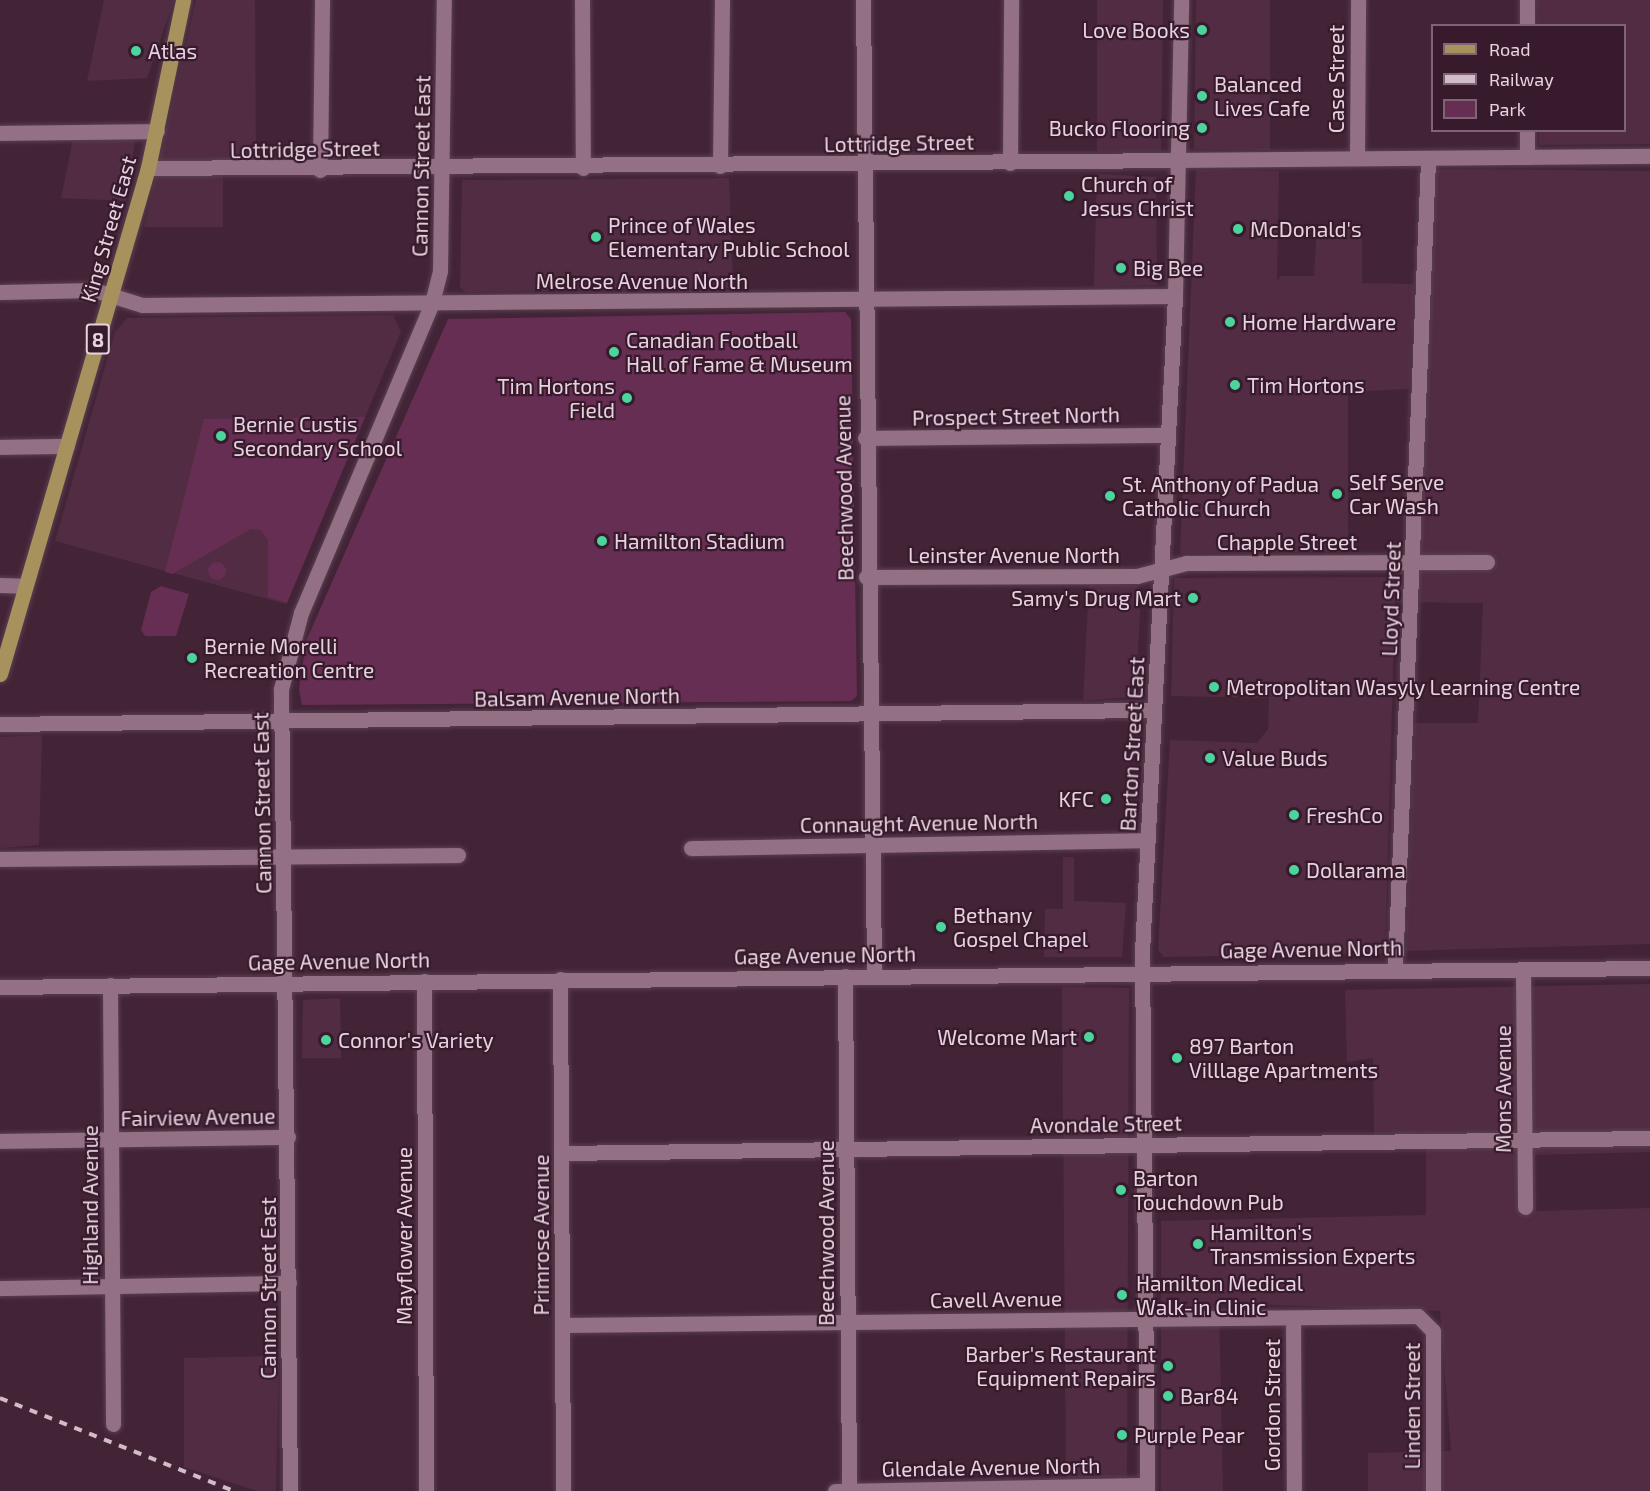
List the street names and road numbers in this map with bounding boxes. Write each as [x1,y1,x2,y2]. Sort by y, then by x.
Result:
street label: Case Street [1323,25,1349,133]
street label: Cannon Street East [407,75,435,257]
street label: Lottridge Street [824,129,974,157]
street label: Lottridge Street [230,135,380,163]
street label: King Street East [75,153,141,305]
street label: Melrose Avenue North [535,268,749,294]
road number: 8 [84,322,112,356]
street label: Beechwood Avenue [830,395,858,581]
street label: Prospect Street North [912,402,1120,430]
street label: Chapple Street [1217,529,1357,555]
street label: Lloyd Street [1376,541,1406,657]
street label: Leinster Avenue North [908,542,1120,568]
street label: Barton Street East [1115,656,1149,832]
street label: Balsam Avenue North [474,683,680,711]
street label: Cannon Street East [248,712,276,894]
street label: Connaught Avenue North [799,808,1039,838]
street label: Gage Avenue North [1219,935,1403,963]
street label: Gage Avenue North [733,941,917,969]
street label: Gage Avenue North [247,947,431,975]
street label: Mons Avenue [1490,1025,1516,1153]
street label: Fairview Avenue [120,1103,276,1131]
street label: Avondale Street [1030,1110,1182,1138]
street label: Highland Avenue [77,1125,103,1285]
street label: Beechwood Avenue [813,1140,839,1326]
street label: Mayflower Avenue [391,1147,417,1325]
street label: Primrose Avenue [528,1154,554,1316]
street label: Cannon Street East [255,1197,281,1379]
street label: Cavell Avenue [929,1285,1063,1313]
street label: Gordon Street [1259,1339,1285,1471]
street label: Linden Street [1399,1343,1425,1469]
street label: Glendale Avenue North [881,1452,1101,1482]

